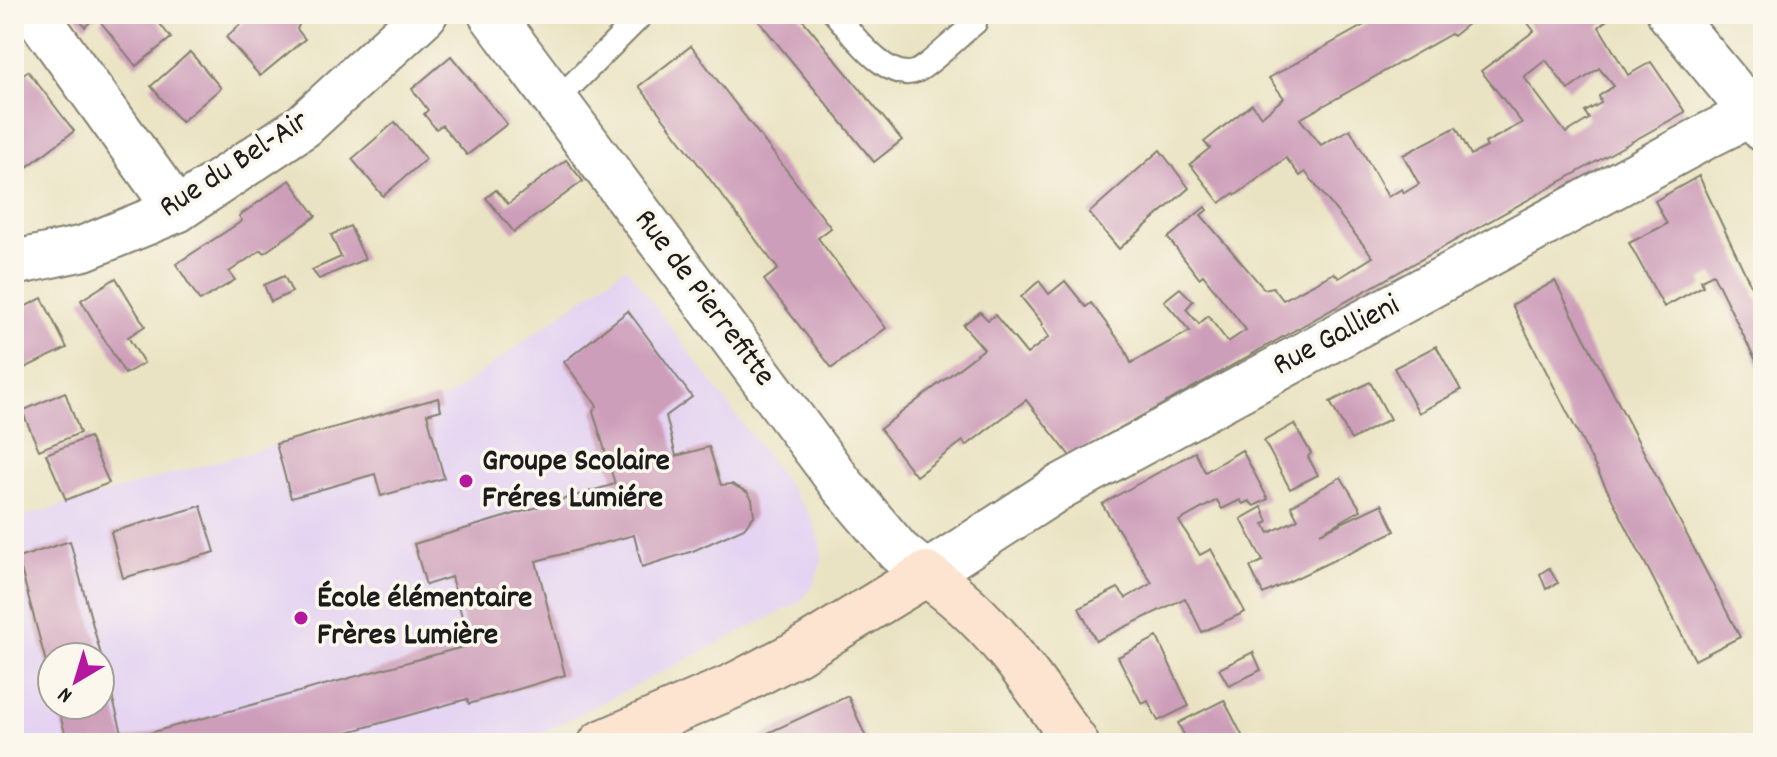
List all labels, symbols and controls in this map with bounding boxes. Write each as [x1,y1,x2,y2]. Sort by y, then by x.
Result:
street label: Rue du Bel-Air [151,100,319,232]
street label: Rue de Pierrefitte [621,201,785,397]
street label: Rue Gallieni [1265,284,1409,390]
place label: Groupe Scolaire Fréres Lumiére [482,440,670,523]
marker: Groupe Scolaire Fréres Lumiére [457,472,475,490]
place label: École élémentaire Frères Lumière [317,577,532,660]
marker: École élémentaire Frères Lumière [292,609,310,627]
north arrow [36,641,116,721]
text: N [52,678,80,710]

